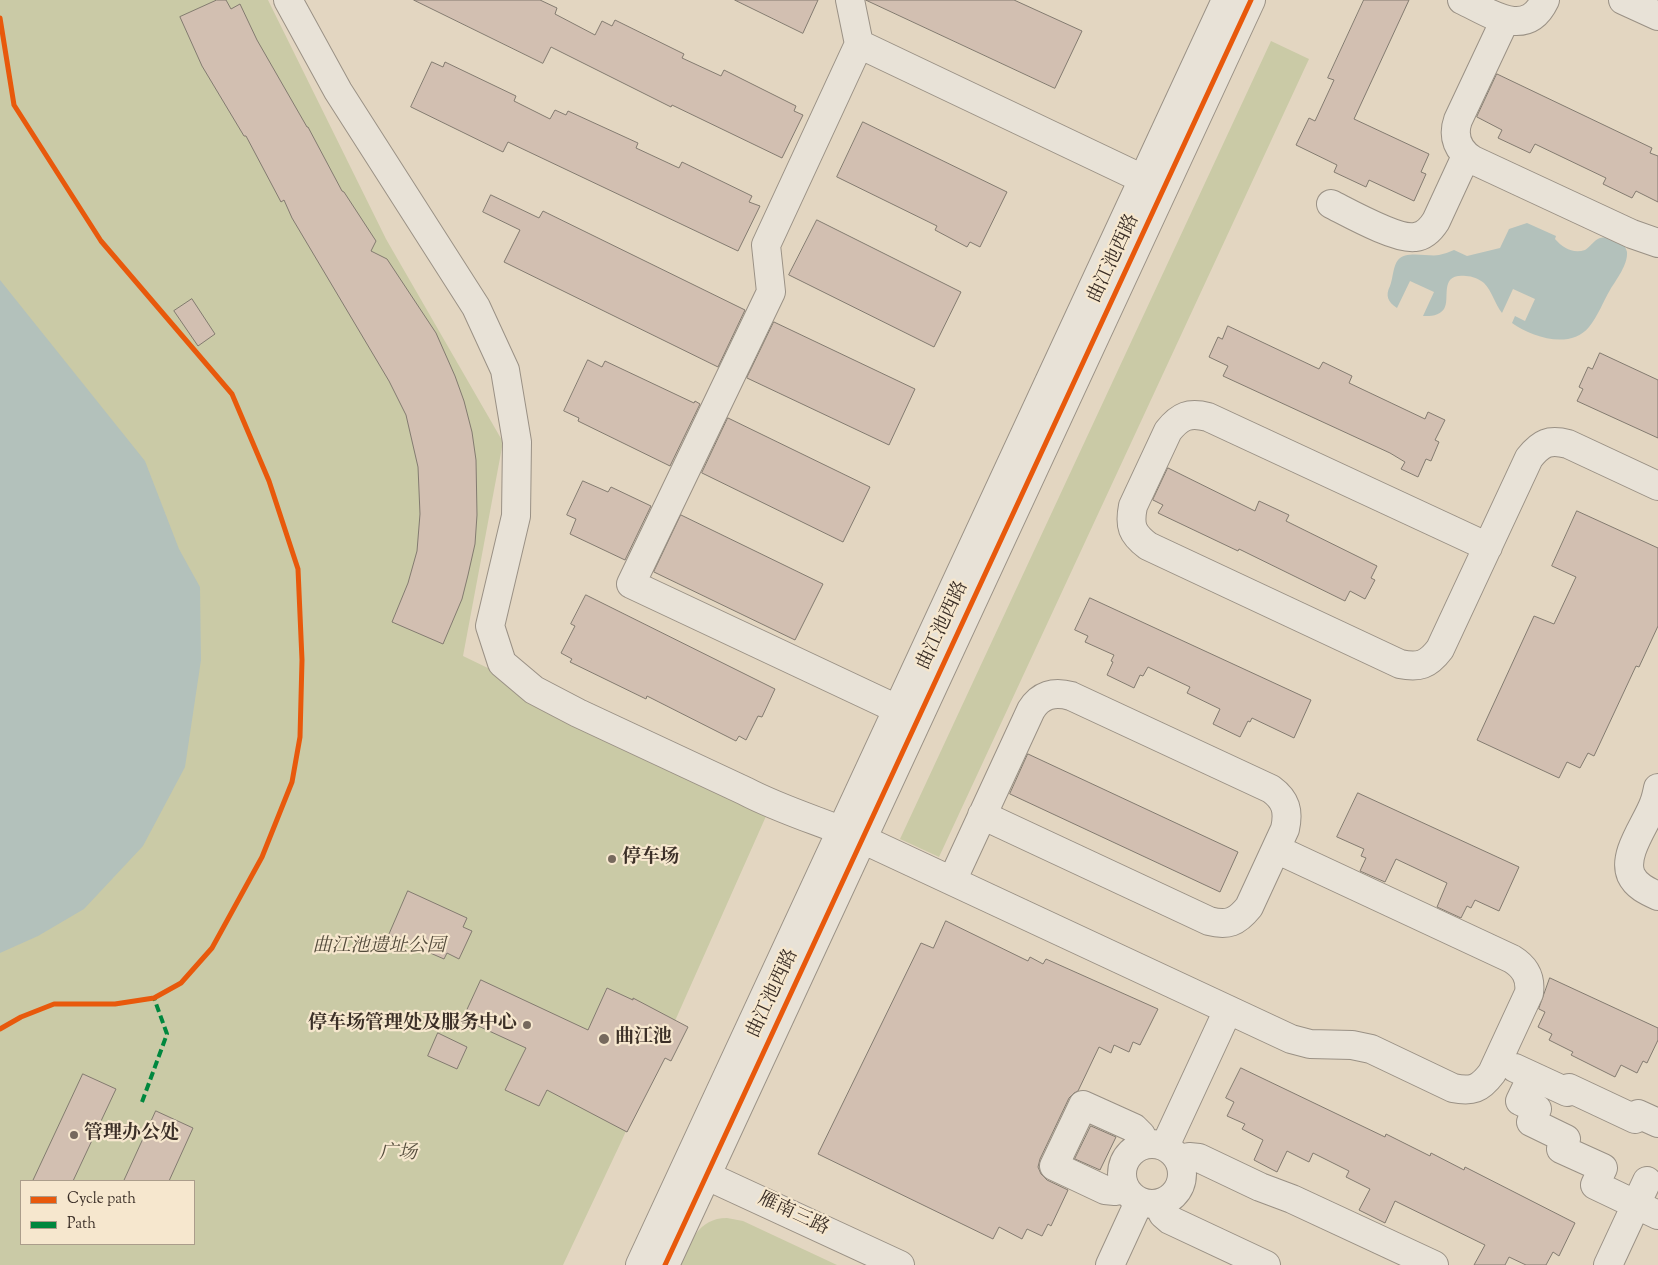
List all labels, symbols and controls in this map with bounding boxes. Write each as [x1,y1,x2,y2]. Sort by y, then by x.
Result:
street label: 曲江池西路 [1085,211,1145,307]
street label: 曲江池西路 [914,578,974,674]
place label: 停车场 [622,848,679,870]
marker: 停车场 [606,853,618,865]
park label: 曲江池遗址公园 [313,937,445,959]
street label: 曲江池西路 [744,946,804,1042]
place label: 停车场管理处及服务中心 [308,1014,517,1036]
marker: 停车场管理处及服务中心 [521,1019,533,1031]
place label: 曲江池 [615,1028,672,1050]
marker: 曲江池 [597,1032,611,1046]
place label: 管理办公处 [84,1124,179,1146]
marker: 管理办公处 [68,1129,80,1141]
park label: 广场 [379,1144,417,1166]
legend [20,1180,195,1245]
text: Cycle path [67,1189,136,1210]
street label: 雁南三路 [754,1189,832,1241]
text: Path [67,1214,96,1235]

